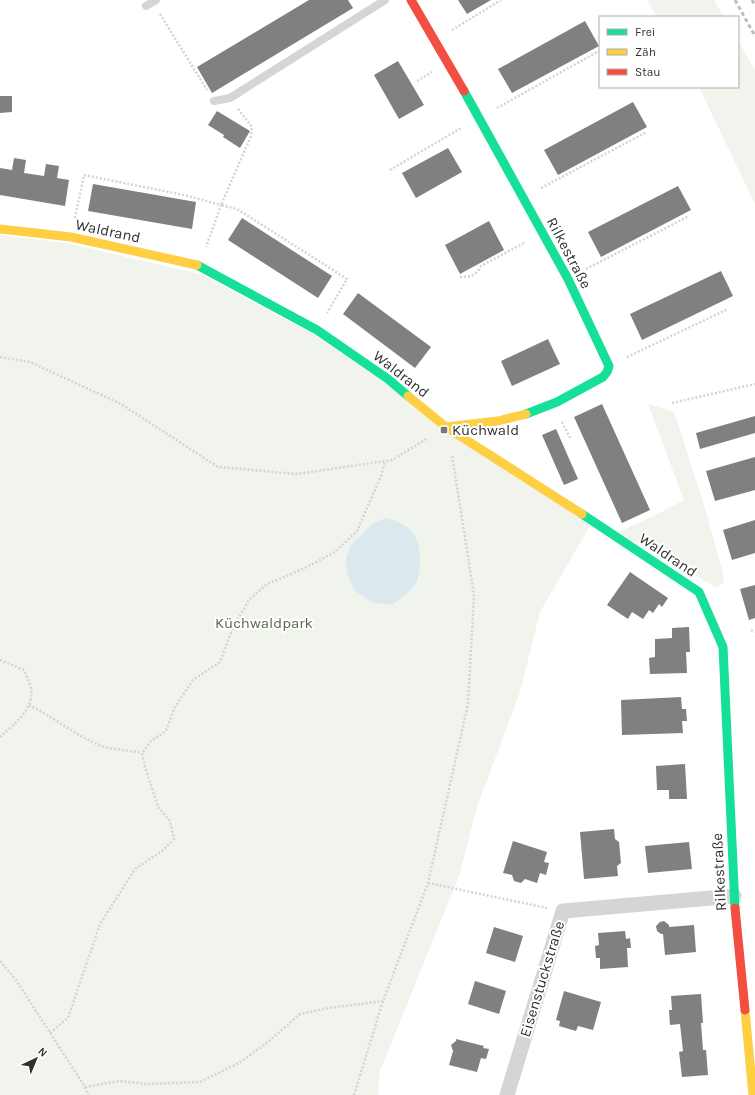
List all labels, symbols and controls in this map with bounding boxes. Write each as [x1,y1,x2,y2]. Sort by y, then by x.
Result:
legend [599,16,739,88]
text: Frei [635,25,655,39]
text: Zäh [635,45,656,59]
text: Stau [635,65,661,79]
street label: Rilkestraße [543,214,595,292]
street label: Waldrand [74,215,142,247]
street label: Waldrand [369,347,433,401]
place label: Küchwald [452,421,519,439]
marker: Küchwald [439,425,449,435]
street label: Waldrand [636,529,700,581]
park label: Küchwaldpark [215,614,313,632]
street label: Rilkestraße [708,833,730,911]
street label: Eisenstuckstraße [516,919,568,1039]
north arrow [16,1039,56,1079]
text: N [35,1045,50,1060]

